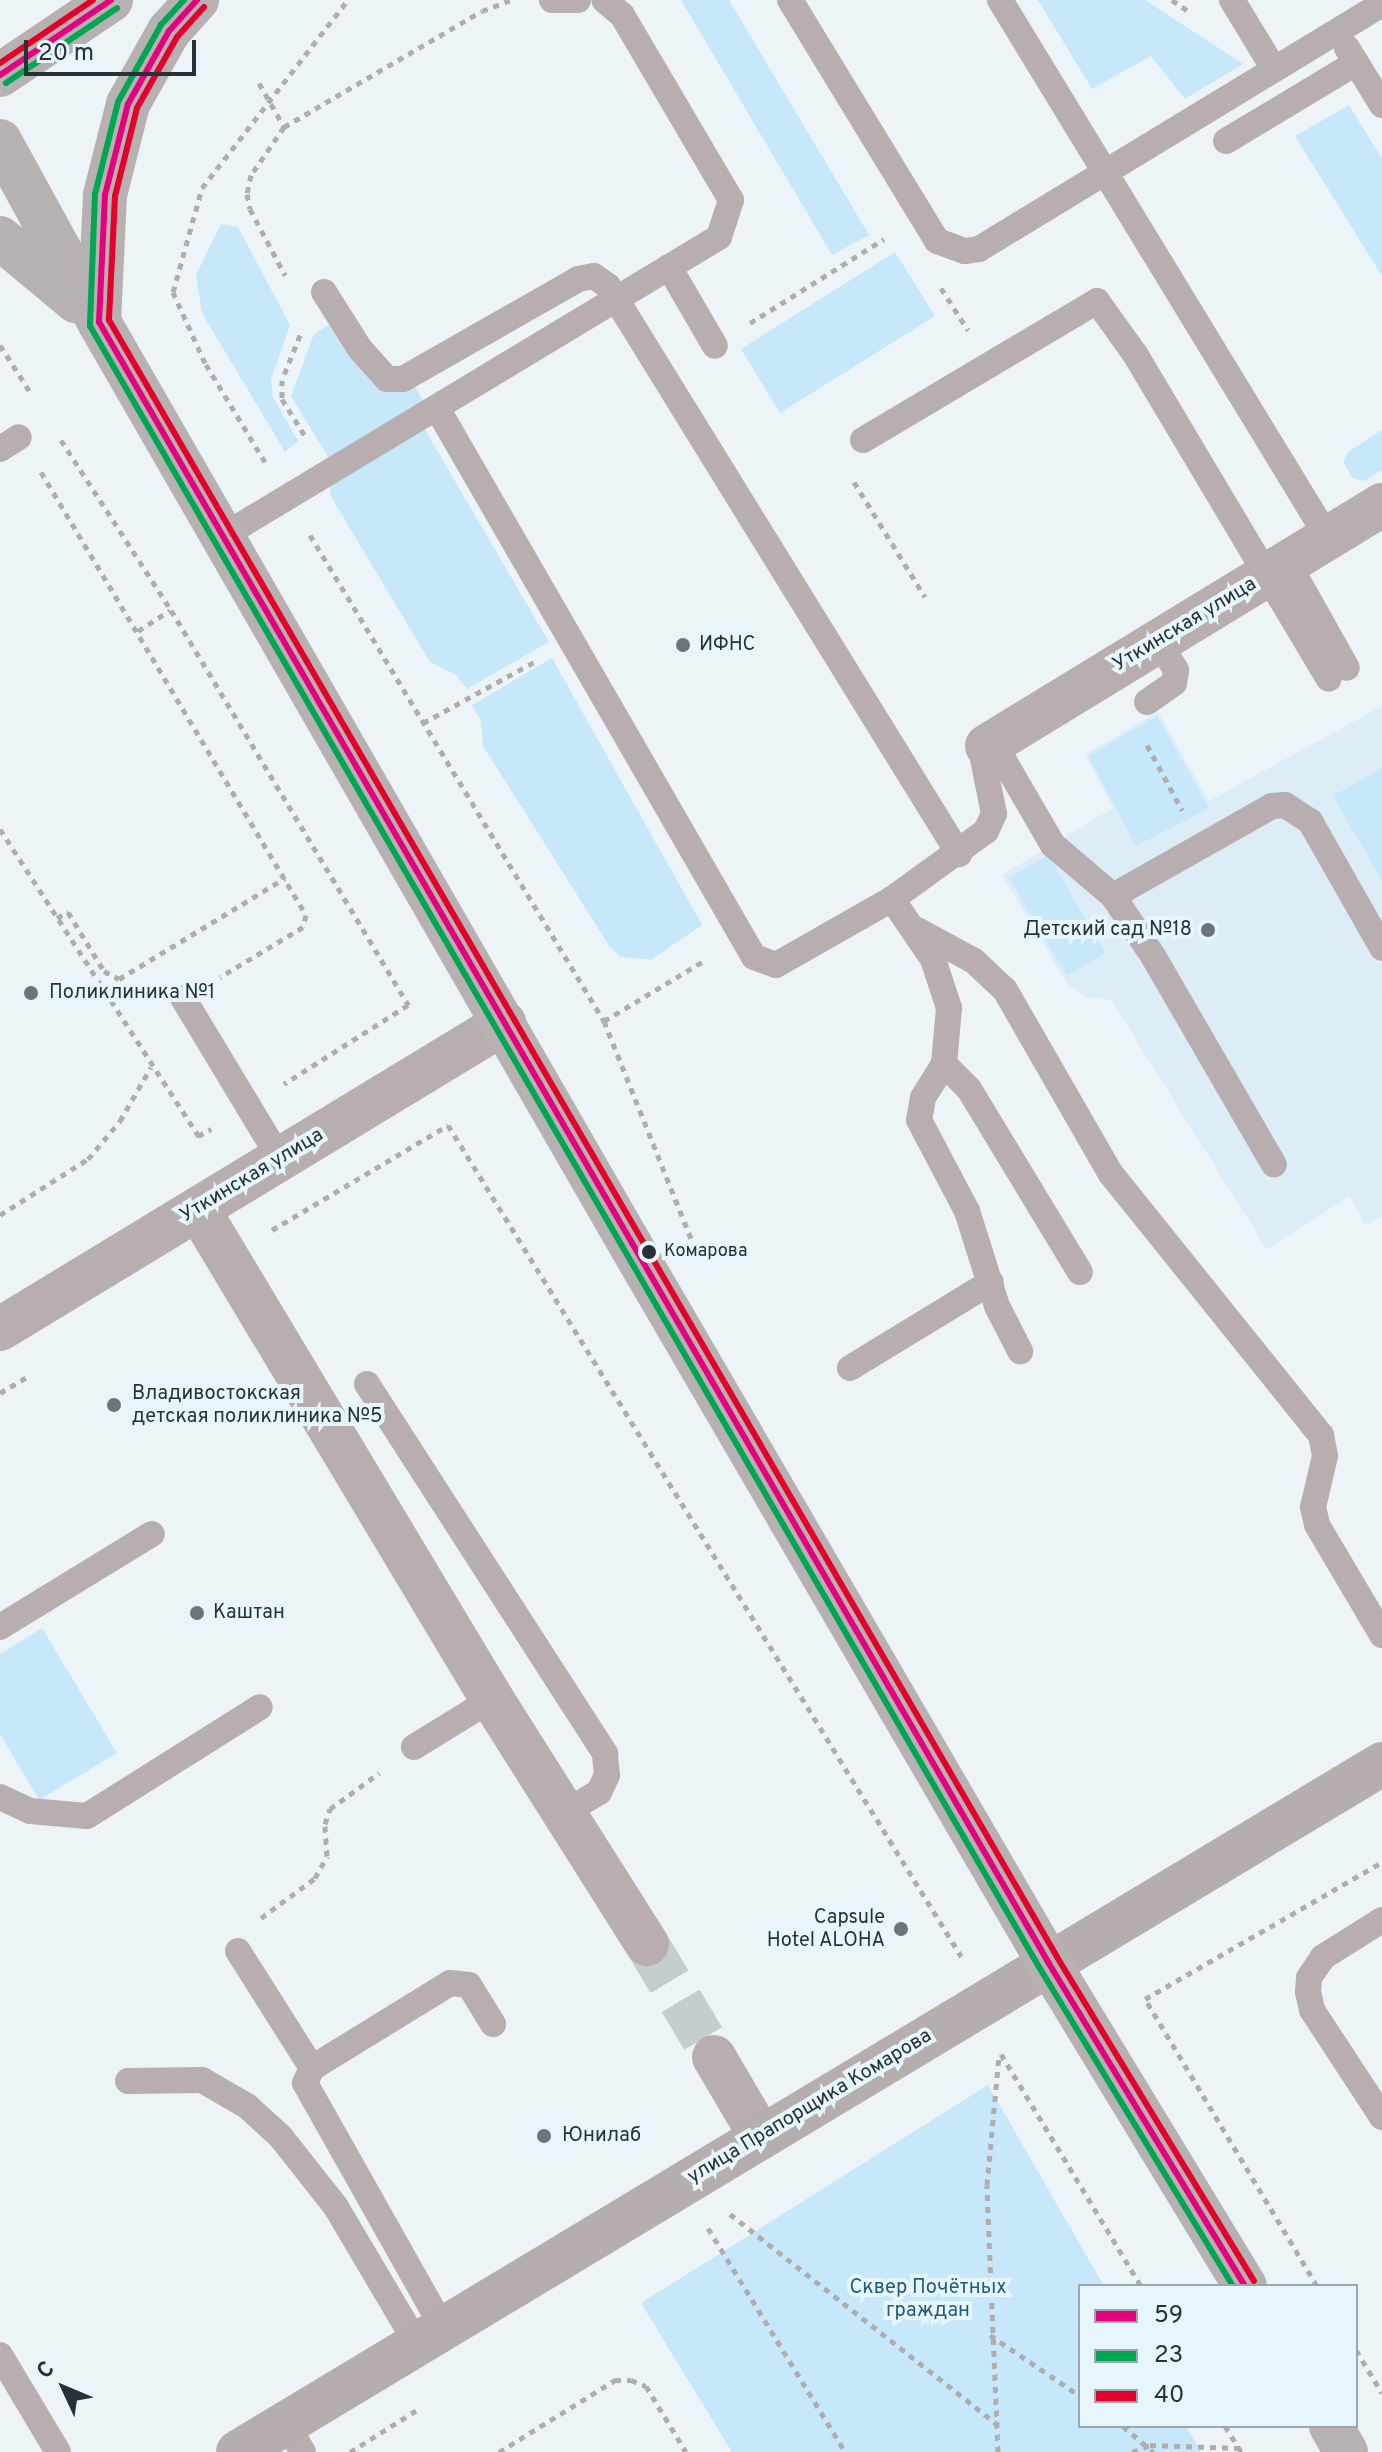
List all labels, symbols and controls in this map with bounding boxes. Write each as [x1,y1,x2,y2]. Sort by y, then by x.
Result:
scale bar [28,24,200,74]
text: 20 m [38,39,94,69]
street label: Уткинская улица [1109,573,1261,677]
place label: ИФНС [699,633,755,657]
marker: ИФНС [674,636,692,654]
place label: Детский сад №18 [1023,918,1192,942]
marker: Детский сад №18 [1199,921,1217,939]
place label: Поликлиника №1 [49,981,215,1005]
marker: Поликлиника №1 [20,982,42,1004]
street label: Уткинская улица [176,1124,328,1228]
place label: Комарова [664,1241,747,1263]
marker: Комарова [641,1244,657,1260]
place label: Владивостокская детская поликлиника №5 [132,1382,382,1429]
marker: Владивостокская детская поликлиника №5 [103,1394,125,1416]
place label: Каштан [213,1601,285,1625]
marker: Каштан [188,1604,206,1622]
place label: Capsule Hotel ALOHA [766,1906,885,1953]
marker: Capsule Hotel ALOHA [892,1920,910,1938]
street label: улица Прапорщика Комарова [683,2024,937,2190]
place label: Юнилаб [562,2124,641,2148]
marker: Юнилаб [533,2125,555,2147]
park label: Сквер Почётных граждан [849,2277,1007,2324]
legend [1078,2284,1358,2428]
text: 59 [1154,2301,1183,2331]
text: 23 [1154,2341,1183,2371]
north arrow [24,2348,104,2428]
text: С [32,2357,61,2385]
text: 40 [1154,2381,1184,2411]

